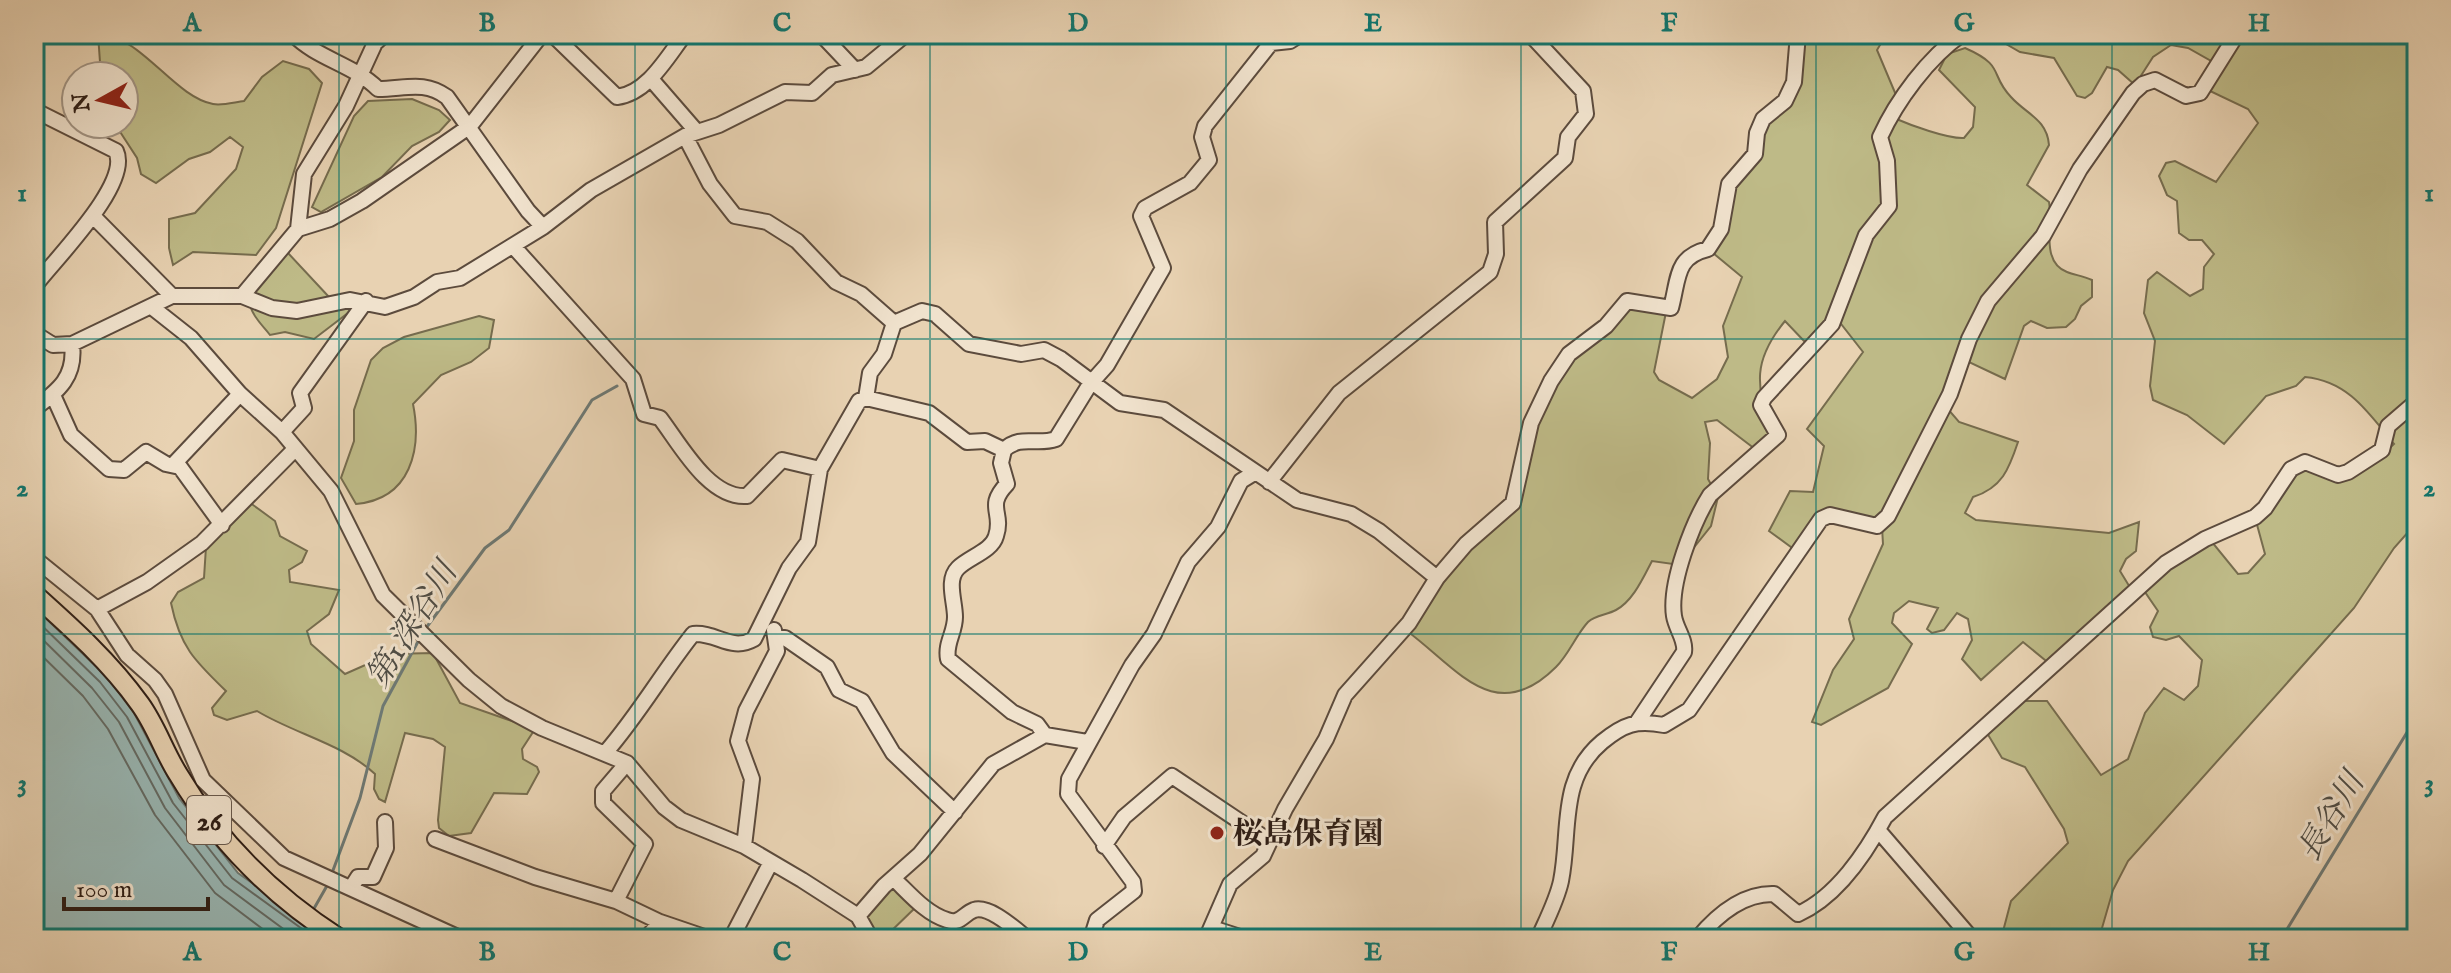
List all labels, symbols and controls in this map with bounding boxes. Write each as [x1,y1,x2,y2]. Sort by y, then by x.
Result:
text: A [182,7,202,40]
text: B [478,7,496,40]
text: C [773,7,792,40]
text: D [1068,7,1089,40]
text: E [1364,7,1382,40]
text: F [1661,7,1678,40]
text: G [1954,7,1975,40]
text: H [2248,7,2270,40]
north arrow [60,60,140,140]
text: N [67,91,98,115]
text: 1 [17,177,27,210]
text: 1 [2424,177,2434,210]
text: 2 [16,472,28,505]
text: 2 [2423,472,2435,505]
water label: 第1深谷川 [359,553,469,695]
water label: 長谷川 [2290,763,2376,869]
text: 3 [17,767,27,800]
text: 3 [2424,767,2434,800]
road number: 26 [187,796,231,844]
place label: 桜島保育園 [1233,816,1383,854]
marker: 桜島保育園 [1208,824,1226,842]
scale bar [64,861,208,911]
text: 100 m [76,875,132,906]
text: A [182,936,202,969]
text: B [478,936,496,969]
text: C [773,936,792,969]
text: D [1068,936,1089,969]
text: E [1364,936,1382,969]
text: F [1661,936,1678,969]
text: G [1954,936,1975,969]
text: H [2248,936,2270,969]

